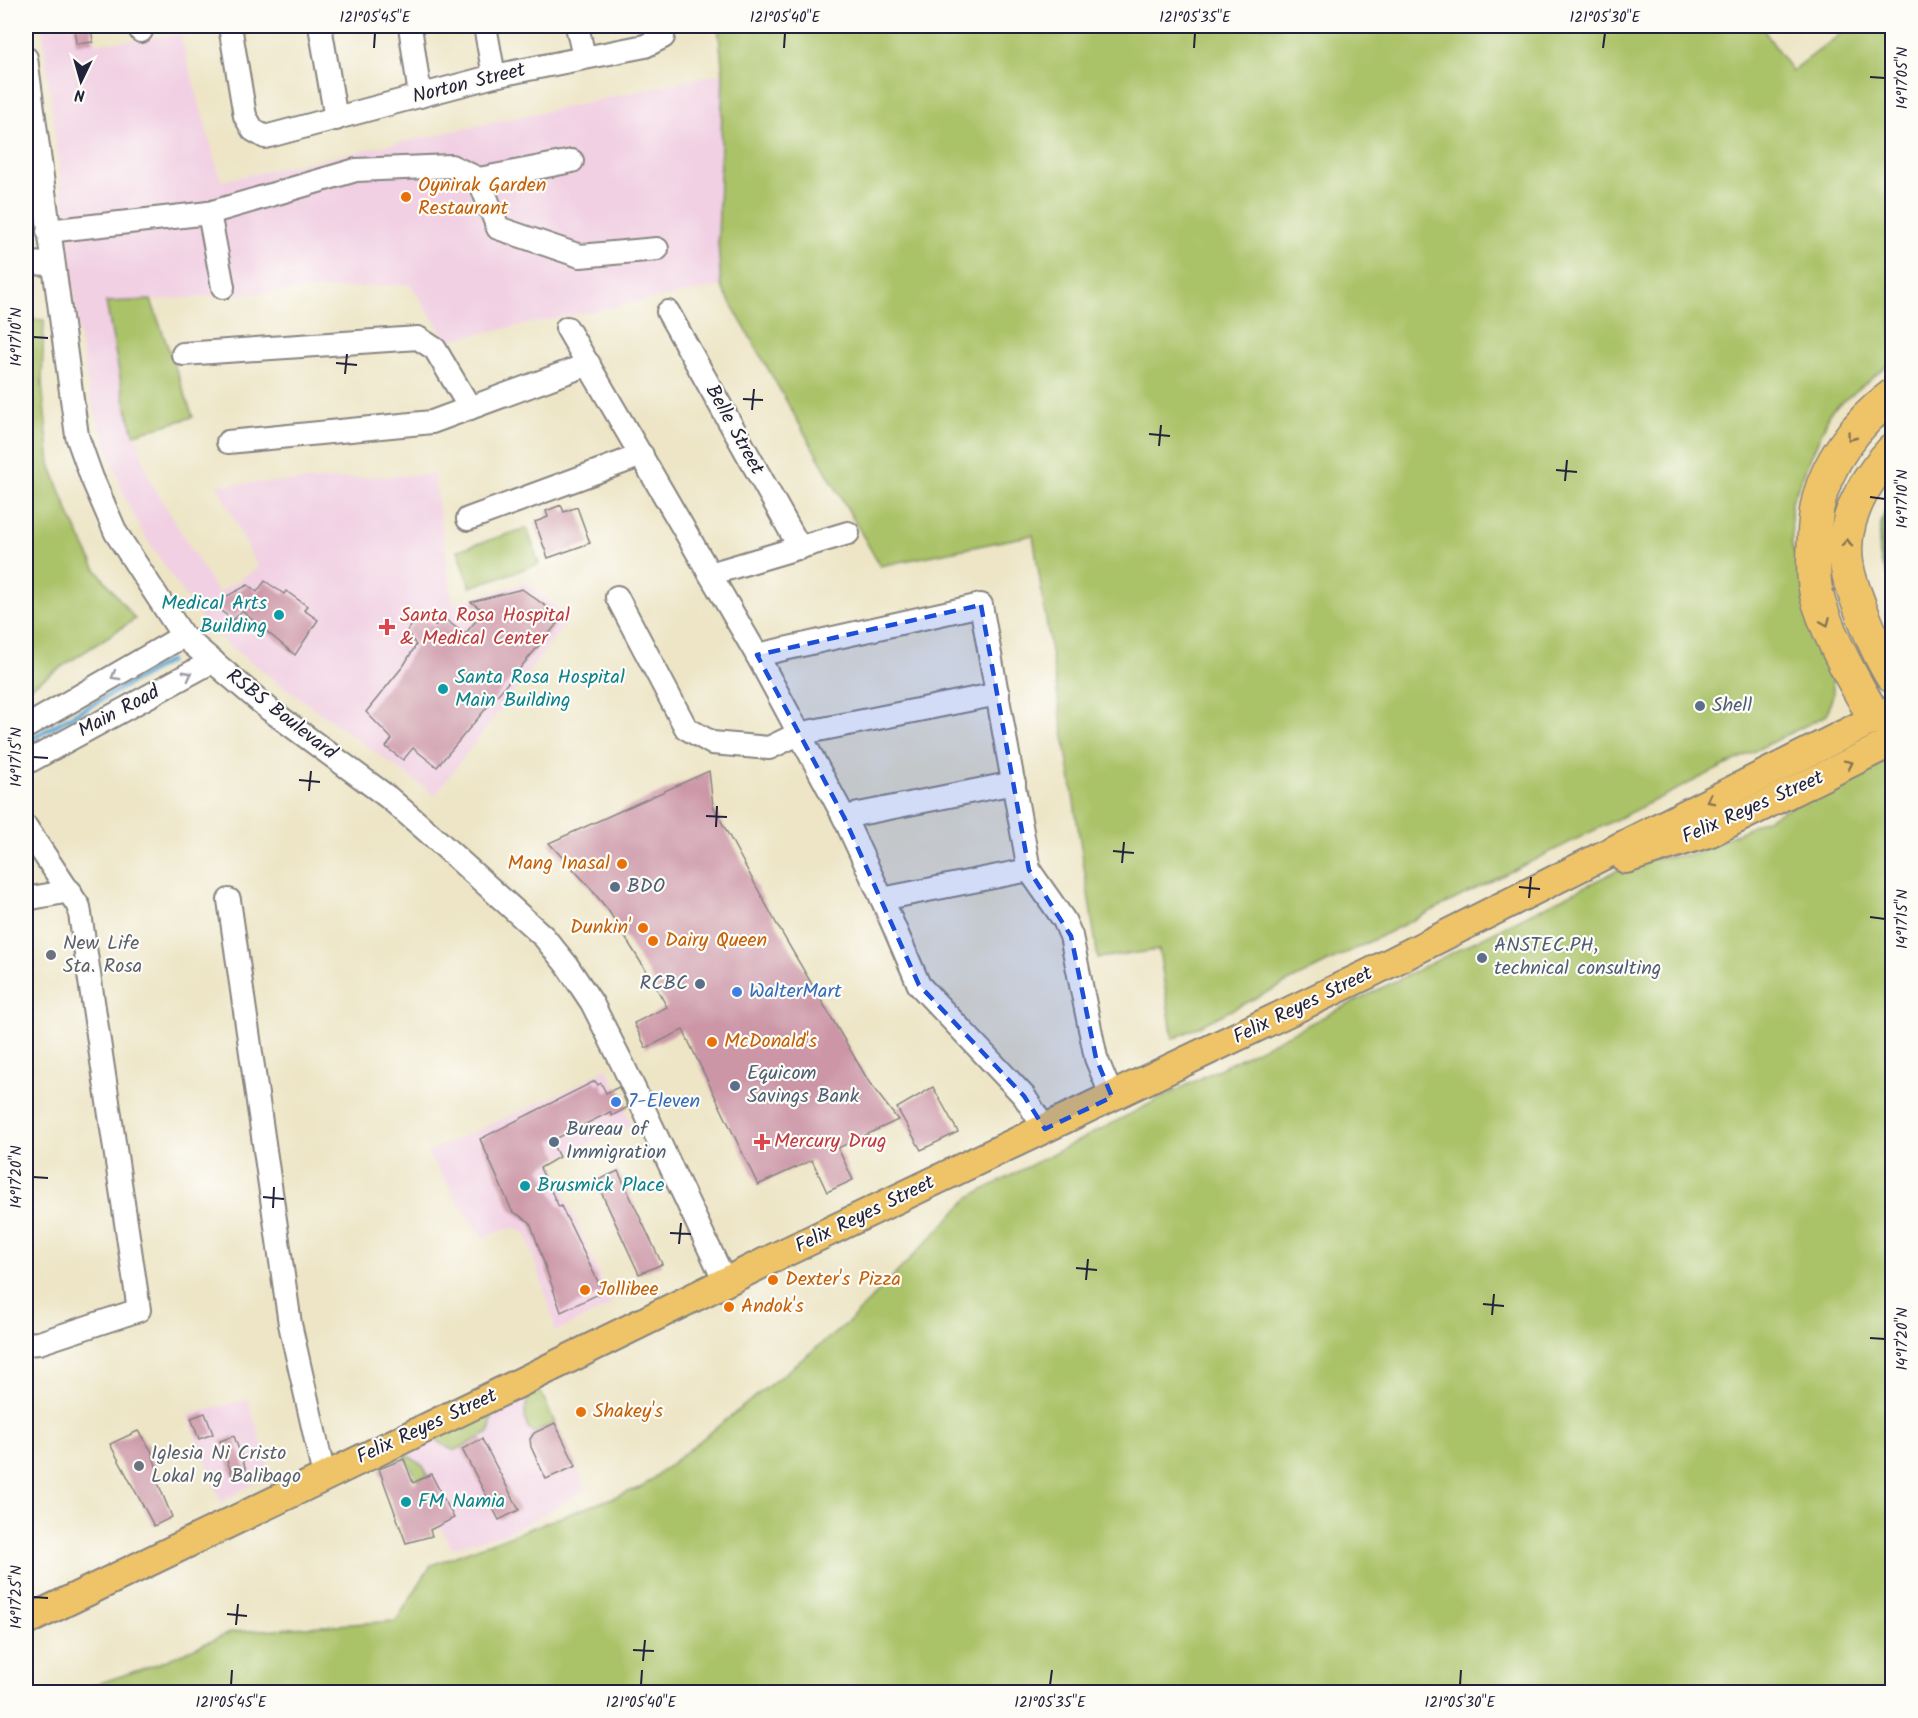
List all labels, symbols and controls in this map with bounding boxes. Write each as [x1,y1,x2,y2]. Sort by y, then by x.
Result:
text: 121°05'45"E [339,6,412,30]
text: 121°05'40"E [750,6,821,30]
text: 121°05'35"E [1159,6,1232,30]
text: 121°05'30"E [1570,6,1642,30]
text: 14°17'05"N [1891,47,1915,109]
north arrow [51,51,111,111]
street label: Norton Street [409,54,529,113]
text: N [74,82,86,107]
place label: Oynirak Garden Restaurant [418,170,546,225]
marker: Oynirak Garden Restaurant [399,190,413,204]
text: 14°17'10"N [5,307,29,367]
street label: Belle Street [696,379,772,481]
one-way arrow [1847,431,1858,442]
text: 14°17'10"N [1891,469,1915,529]
one-way arrow [1840,538,1853,548]
place label: Medical Arts Building [161,588,267,643]
place label: Santa Rosa Hospital & Medical Center [400,600,570,655]
marker: Medical Arts Building [272,608,286,622]
one-way arrow [1819,615,1831,626]
marker: Santa Rosa Hospital & Medical Center [378,618,396,636]
street label: RSBS Boulevard [219,661,344,769]
place label: Santa Rosa Hospital Main Building [455,662,625,717]
one-way arrow [110,669,121,680]
one-way arrow [182,671,192,682]
street label: Main Road [72,677,167,747]
marker: Santa Rosa Hospital Main Building [436,682,450,696]
place label: Shell [1712,690,1752,722]
marker: Shell [1693,699,1707,713]
text: 14°17'15"N [5,727,29,787]
one-way arrow [1842,759,1853,771]
street label: Felix Reyes Street [1677,762,1829,854]
one-way arrow [1706,793,1717,804]
place label: Mang Inasal [508,848,610,880]
marker: Mang Inasal [615,857,629,871]
place label: BDO [627,871,665,903]
marker: BDO [608,880,622,894]
text: 14°17'15"N [1891,889,1915,949]
place label: Dunkin' [570,912,632,944]
marker: Dunkin' [636,921,650,935]
place label: Dairy Queen [665,925,767,957]
place label: New Life Sta. Rosa [63,928,142,983]
place label: ANSTEC.PH, technical consulting [1494,930,1661,985]
marker: Dairy Queen [646,934,660,948]
marker: New Life Sta. Rosa [44,948,58,962]
marker: ANSTEC.PH, technical consulting [1475,951,1489,965]
street label: Felix Reyes Street [1228,958,1379,1054]
place label: RCBC [640,968,688,1000]
place label: WalterMart [749,976,842,1008]
marker: RCBC [693,977,707,991]
marker: WalterMart [730,985,744,999]
place label: McDonald's [724,1026,817,1058]
marker: McDonald's [705,1035,719,1049]
place label: Equicom Savings Bank [747,1058,860,1113]
marker: Equicom Savings Bank [728,1079,742,1093]
place label: 7-Eleven [628,1086,700,1118]
marker: 7-Eleven [609,1095,623,1109]
place label: Bureau of Immigration [566,1114,667,1169]
place label: Mercury Drug [774,1126,887,1158]
marker: Bureau of Immigration [547,1135,561,1149]
marker: Mercury Drug [755,1135,769,1149]
text: 14°17'20"N [5,1145,29,1209]
street label: Felix Reyes Street [790,1167,941,1263]
place label: Brusmick Place [537,1170,665,1202]
marker: Brusmick Place [518,1179,532,1193]
place label: Dexter's Pizza [785,1264,901,1296]
marker: Dexter's Pizza [766,1273,780,1287]
place label: Jollibee [597,1274,658,1306]
marker: Jollibee [578,1283,592,1297]
place label: Andok's [741,1291,804,1323]
marker: Andok's [722,1300,736,1314]
text: 14°17'20"N [1891,1307,1915,1371]
street label: Felix Reyes Street [351,1380,503,1474]
place label: Shakey's [593,1396,663,1428]
marker: Shakey's [574,1405,588,1419]
place label: Iglesia Ni Cristo Lokal ng Balibago [151,1438,301,1493]
marker: Iglesia Ni Cristo Lokal ng Balibago [132,1459,146,1473]
place label: FM Namia [418,1486,505,1518]
marker: FM Namia [399,1495,413,1509]
text: 14°17'25"N [5,1565,29,1629]
text: 121°05'45"E [195,1691,268,1715]
text: 121°05'40"E [606,1691,677,1715]
text: 121°05'35"E [1014,1691,1087,1715]
text: 121°05'30"E [1425,1691,1497,1715]

